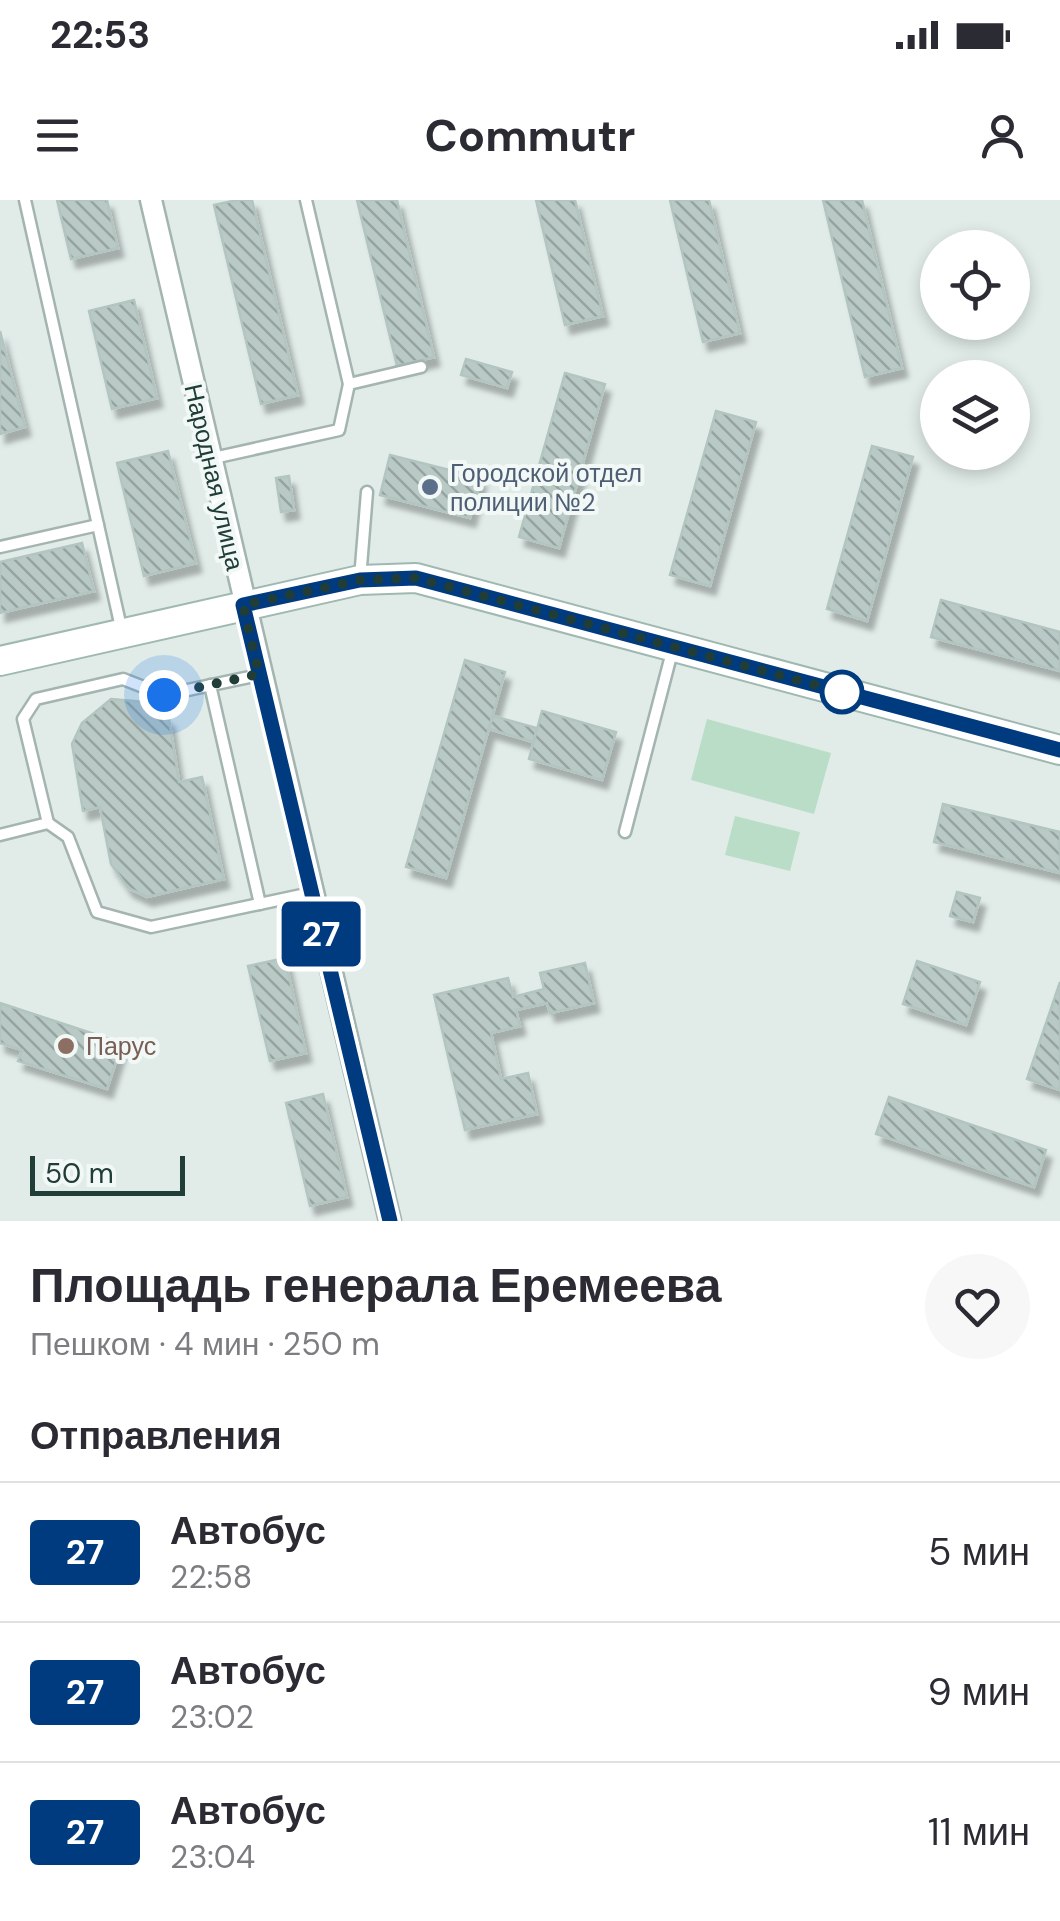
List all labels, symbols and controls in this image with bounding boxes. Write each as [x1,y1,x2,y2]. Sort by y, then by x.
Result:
text: 22:53 [50,10,150,60]
text: Commutr [425,106,635,165]
icon: menu [30,108,85,163]
icon: person [975,108,1030,163]
map controls [920,230,1030,470]
button: locate [920,230,1030,340]
button: layers [920,360,1030,470]
street label: Народная улица [177,381,252,574]
place label: Городской отдел полиции №2 [450,457,642,519]
marker: Городской отдел полиции №2 [419,476,441,498]
your location [139,670,189,720]
unlabelled marker [821,671,863,713]
line badge: 27 [276,902,366,966]
text: 27 [302,911,340,957]
place label: Парус [86,1030,156,1063]
marker: Парус [55,1035,77,1057]
scale bar [30,1151,185,1196]
text: 50 m [45,1155,114,1192]
text: Площадь генерала Еремеева [30,1254,721,1317]
button: heart [925,1254,1030,1359]
text: Пешком · 4 мин · 250 m [30,1323,380,1365]
text: Отправления [30,1411,282,1461]
text: Автобус [170,1506,326,1556]
text: 5 мин [928,1527,1030,1577]
text: 27 [66,1529,104,1575]
text: 22:58 [170,1556,252,1598]
text: Автобус [170,1646,326,1696]
text: 9 мин [928,1667,1030,1717]
text: 27 [66,1669,104,1715]
text: 23:02 [170,1696,254,1738]
text: Автобус [170,1786,326,1836]
text: 11 мин [928,1807,1030,1857]
text: 27 [66,1809,104,1855]
text: 23:04 [170,1836,255,1878]

